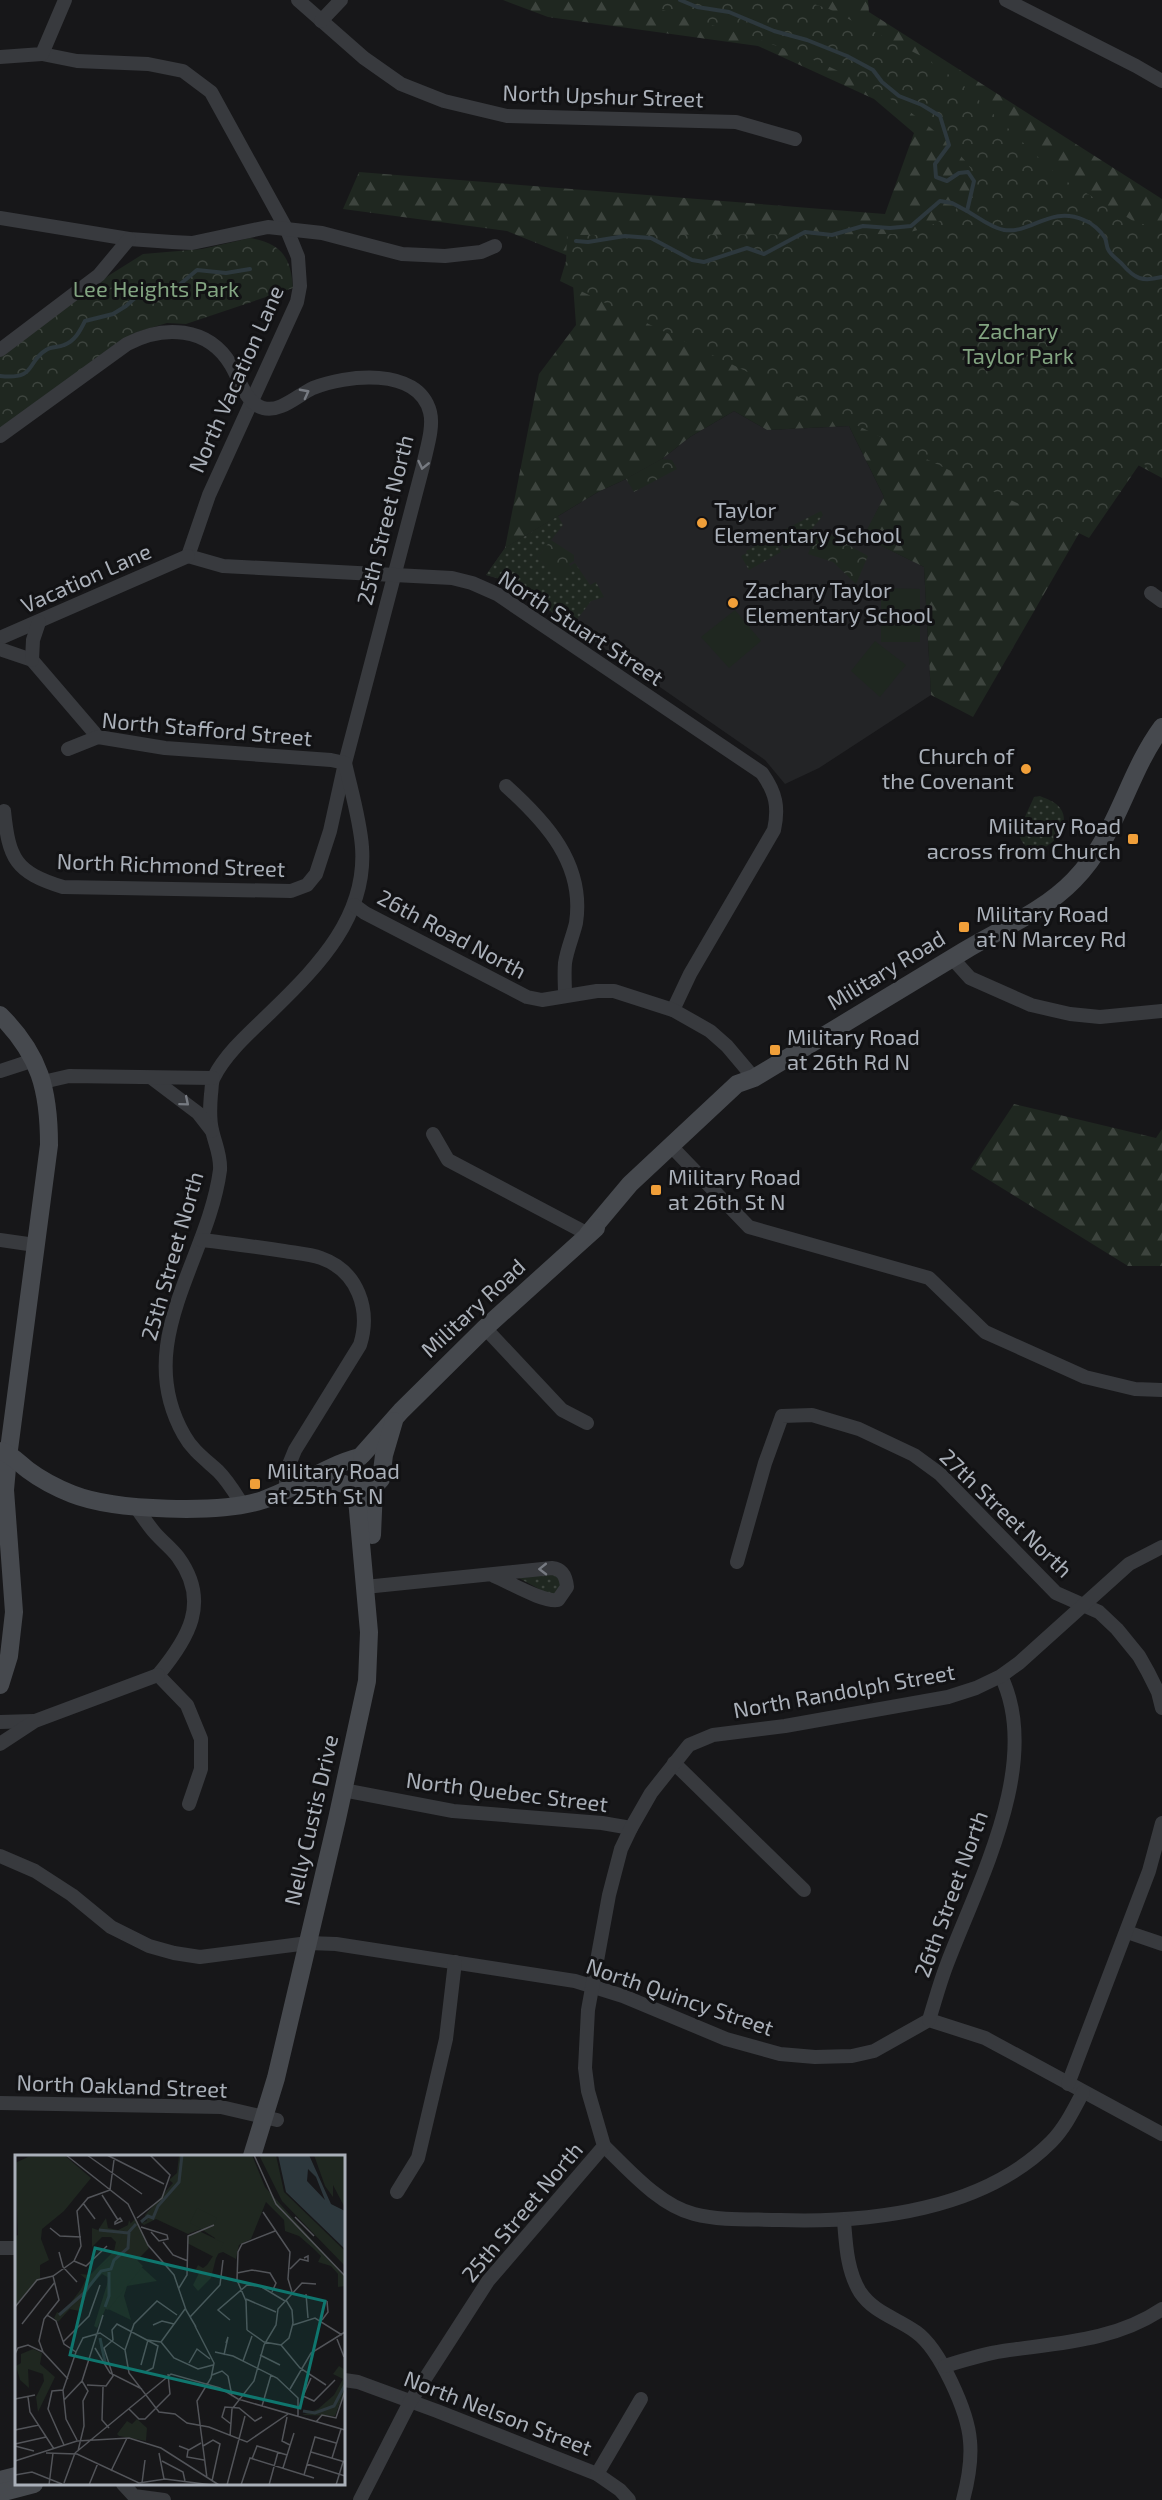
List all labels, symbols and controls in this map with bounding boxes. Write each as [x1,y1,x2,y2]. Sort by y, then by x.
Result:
street label: North Upshur Street [502,78,704,112]
park label: Lee Heights Park [73,275,239,301]
street label: North Vacation Lane [182,281,288,476]
park label: Zachary Taylor Park [962,317,1074,368]
one-way arrow [299,389,310,400]
street label: 25th Street North [350,432,418,607]
one-way arrow [417,459,430,469]
place label: Taylor Elementary School [714,496,902,547]
marker: Taylor Elementary School [695,516,709,530]
street label: Vacation Lane [16,537,155,617]
street label: North Stuart Street [494,564,669,690]
place label: Zachary Taylor Elementary School [745,576,933,627]
marker: Zachary Taylor Elementary School [726,596,740,610]
street label: North Stafford Street [101,706,313,750]
place label: Church of the Covenant [882,742,1015,793]
marker: Church of the Covenant [1019,762,1033,776]
place label: Military Road across from Church [927,812,1121,863]
marker: Military Road across from Church [1126,832,1140,846]
street label: North Richmond Street [56,847,286,881]
street label: 26th Road North [374,883,531,983]
place label: Military Road at N Marcey Rd [976,900,1126,951]
marker: Military Road at N Marcey Rd [957,920,971,934]
street label: Military Road [822,924,949,1014]
place label: Military Road at 26th Rd N [787,1023,920,1074]
marker: Military Road at 26th Rd N [768,1043,782,1057]
one-way arrow [178,1095,189,1106]
place label: Military Road at 26th St N [668,1163,801,1214]
street label: 25th Street North [135,1168,208,1343]
marker: Military Road at 26th St N [649,1183,663,1197]
street label: Military Road [415,1252,530,1362]
street label: 27th Street North [935,1443,1078,1582]
place label: Military Road at 25th St N [267,1457,400,1508]
marker: Military Road at 25th St N [248,1477,262,1491]
one-way arrow [539,1562,548,1575]
street label: North Randolph Street [731,1658,957,1722]
street label: Nelly Custis Drive [278,1732,342,1908]
street label: North Quebec Street [405,1766,610,1817]
street label: 26th Street North [908,1807,992,1980]
street label: North Quincy Street [583,1952,777,2041]
street label: North Oakland Street [16,2068,228,2102]
street label: 25th Street North [455,2136,587,2286]
inset map [15,2155,345,2485]
street label: North Nelson Street [401,2364,596,2460]

